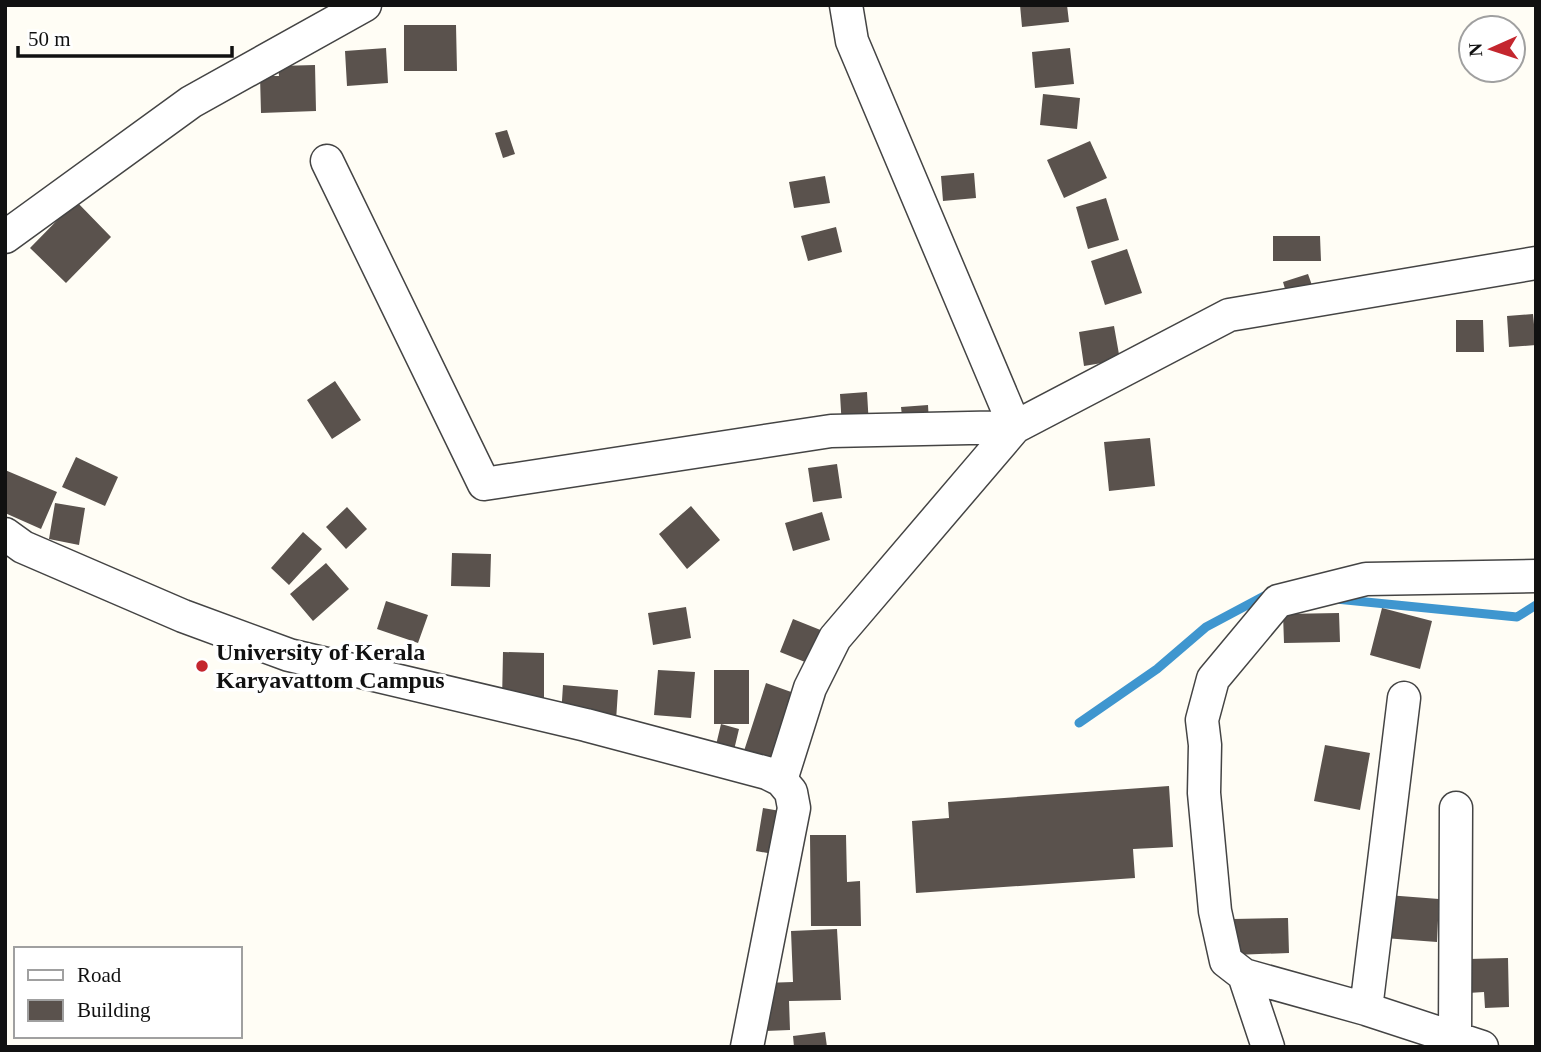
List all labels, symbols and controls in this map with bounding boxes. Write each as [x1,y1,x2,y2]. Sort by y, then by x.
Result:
scale bar [18,14,231,58]
north arrow [1457,14,1527,84]
text: 50 m [28,27,71,51]
text: N [1465,42,1486,57]
place label: University of Kerala Karyavattom Campus [216,639,445,693]
marker: University of Kerala Karyavattom Campus [194,658,210,674]
legend [14,947,242,1038]
text: Road [77,963,122,987]
text: Building [77,998,151,1022]

